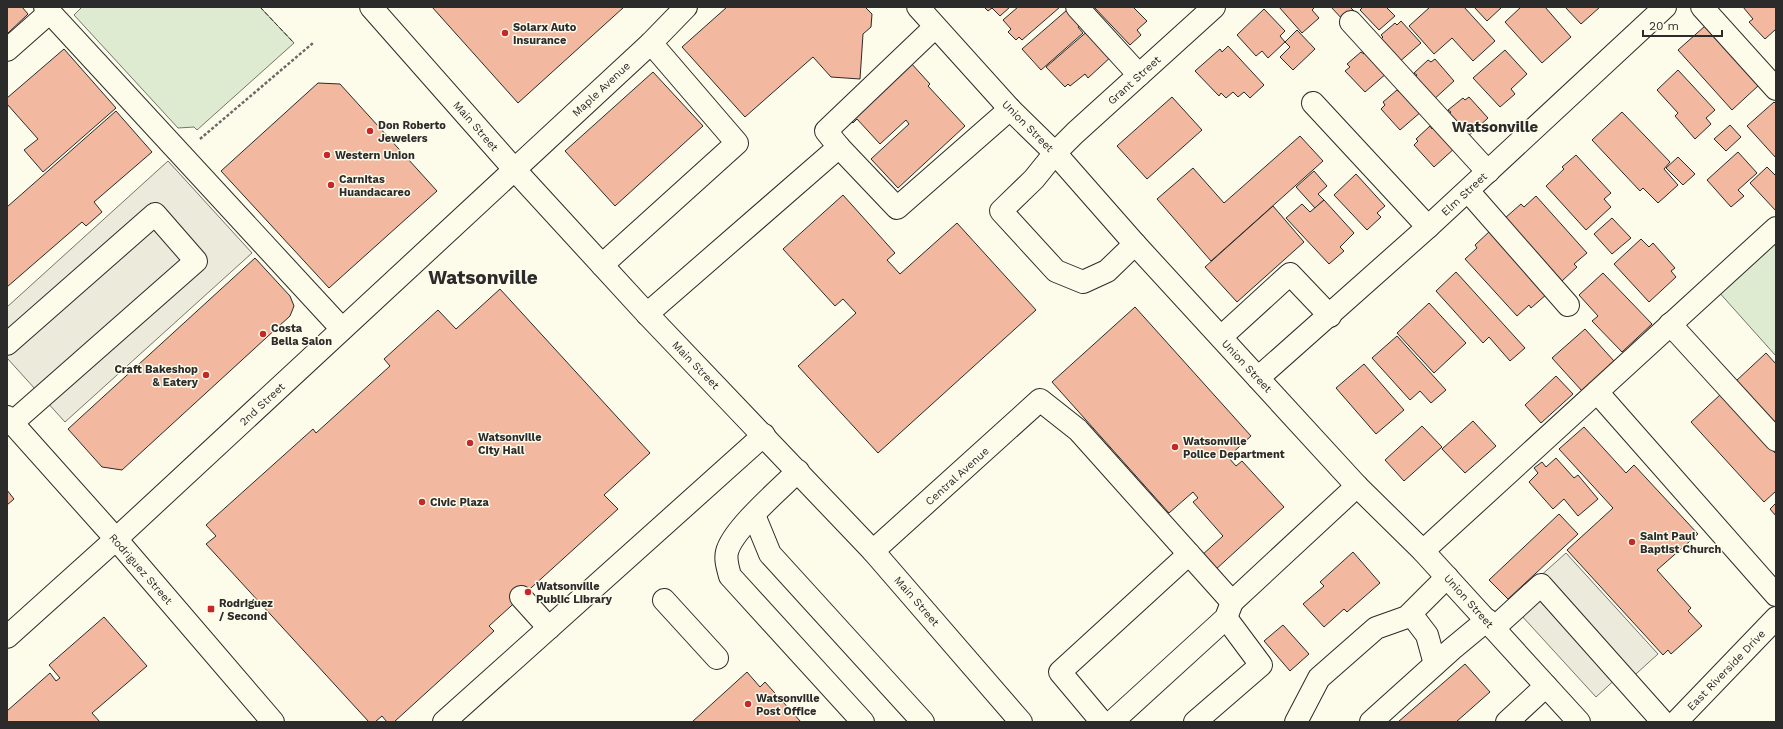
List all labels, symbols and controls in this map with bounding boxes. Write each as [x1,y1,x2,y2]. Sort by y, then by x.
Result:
scale bar [1643,12,1722,38]
text: 20 m [1649,19,1679,33]
place label: Solarx Auto Insurance [513,21,577,47]
marker: Solarx Auto Insurance [500,28,510,38]
street label: Grant Street [1105,53,1164,108]
street label: Maple Avenue [570,59,633,119]
street label: Union Street [999,98,1056,155]
street label: Main Street [450,99,501,154]
district label: Watsonville [1452,118,1539,136]
place label: Don Roberto Jewelers [378,119,446,145]
marker: Don Roberto Jewelers [365,126,375,136]
place label: Western Union [335,149,415,162]
marker: Western Union [322,150,332,160]
street label: Elm Street [1439,170,1490,219]
place label: Carnitas Huandacareo [339,173,411,199]
marker: Carnitas Huandacareo [326,180,336,190]
district label: Watsonville [428,266,538,289]
place label: Costa Bella Salon [271,322,332,348]
marker: Costa Bella Salon [258,329,268,339]
street label: Union Street [1219,337,1275,396]
street label: Main Street [669,338,722,392]
place label: Craft Bakeshop & Eatery [114,363,199,389]
marker: Craft Bakeshop & Eatery [201,370,211,380]
street label: 2nd Street [237,380,288,429]
place label: Watsonville City Hall [478,431,542,457]
place label: Watsonville Police Department [1183,435,1285,461]
marker: Watsonville City Hall [465,438,475,448]
marker: Watsonville Police Department [1170,442,1180,452]
street label: Central Avenue [923,444,992,508]
place label: Civic Plaza [430,496,490,509]
marker: Civic Plaza [417,497,427,507]
place label: Saint Paul Baptist Church [1640,530,1722,556]
street label: Rodriguez Street [106,531,175,608]
marker: Saint Paul Baptist Church [1627,537,1637,547]
street label: Union Street [1441,572,1496,631]
street label: Main Street [891,574,942,629]
place label: Watsonville Public Library [536,580,613,606]
marker: Watsonville Public Library [523,587,533,597]
place label: Rodriguez / Second [219,597,273,623]
marker: Rodriguez / Second [206,604,216,614]
street label: East Riverside Drive [1685,627,1768,713]
place label: Watsonville Post Office [756,692,820,718]
marker: Watsonville Post Office [743,699,753,709]

